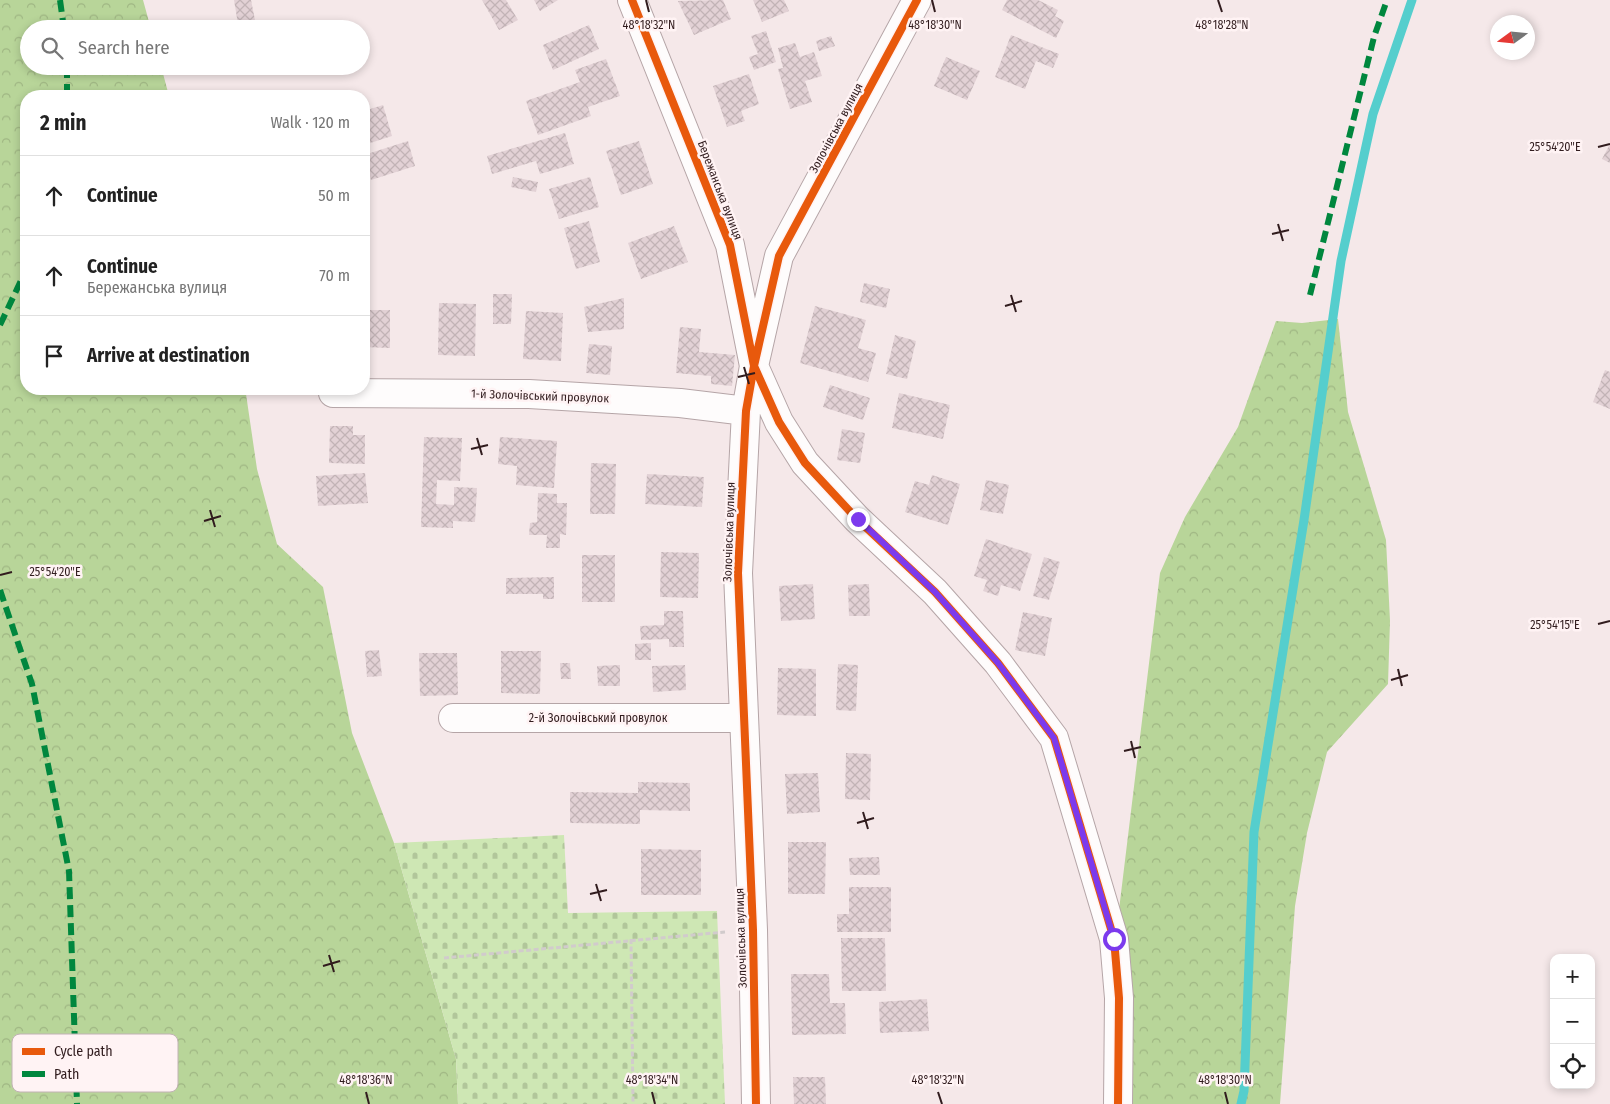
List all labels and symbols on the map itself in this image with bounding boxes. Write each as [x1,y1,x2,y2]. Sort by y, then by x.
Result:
north arrow [1490,15,1535,60]
text: 48°18'32"N [623,18,675,32]
text: 48°18'30"N [908,18,962,32]
text: 48°18'28"N [1195,18,1249,32]
street label: Золочівська вулиця [806,80,866,176]
street label: Бережанська вулиця [695,138,745,242]
text: 25°54'20"E [1529,140,1581,154]
street label: 1-й Золочівський провулок [471,387,610,405]
street label: Золочівська вулиця [720,482,738,582]
route end [847,508,870,531]
text: 25°54'20"E [29,565,81,579]
text: 25°54'15"E [1530,618,1580,632]
street label: 2-й Золочівський провулок [529,711,668,725]
street label: Золочівська вулиця [732,888,750,988]
route start [1103,928,1126,951]
legend [12,1034,178,1092]
text: Cycle path [54,1043,113,1060]
text: Path [54,1066,79,1083]
text: 48°18'36"N [339,1073,393,1087]
text: 48°18'34"N [626,1073,678,1087]
text: 48°18'32"N [912,1073,964,1087]
text: 48°18'30"N [1198,1073,1252,1087]

